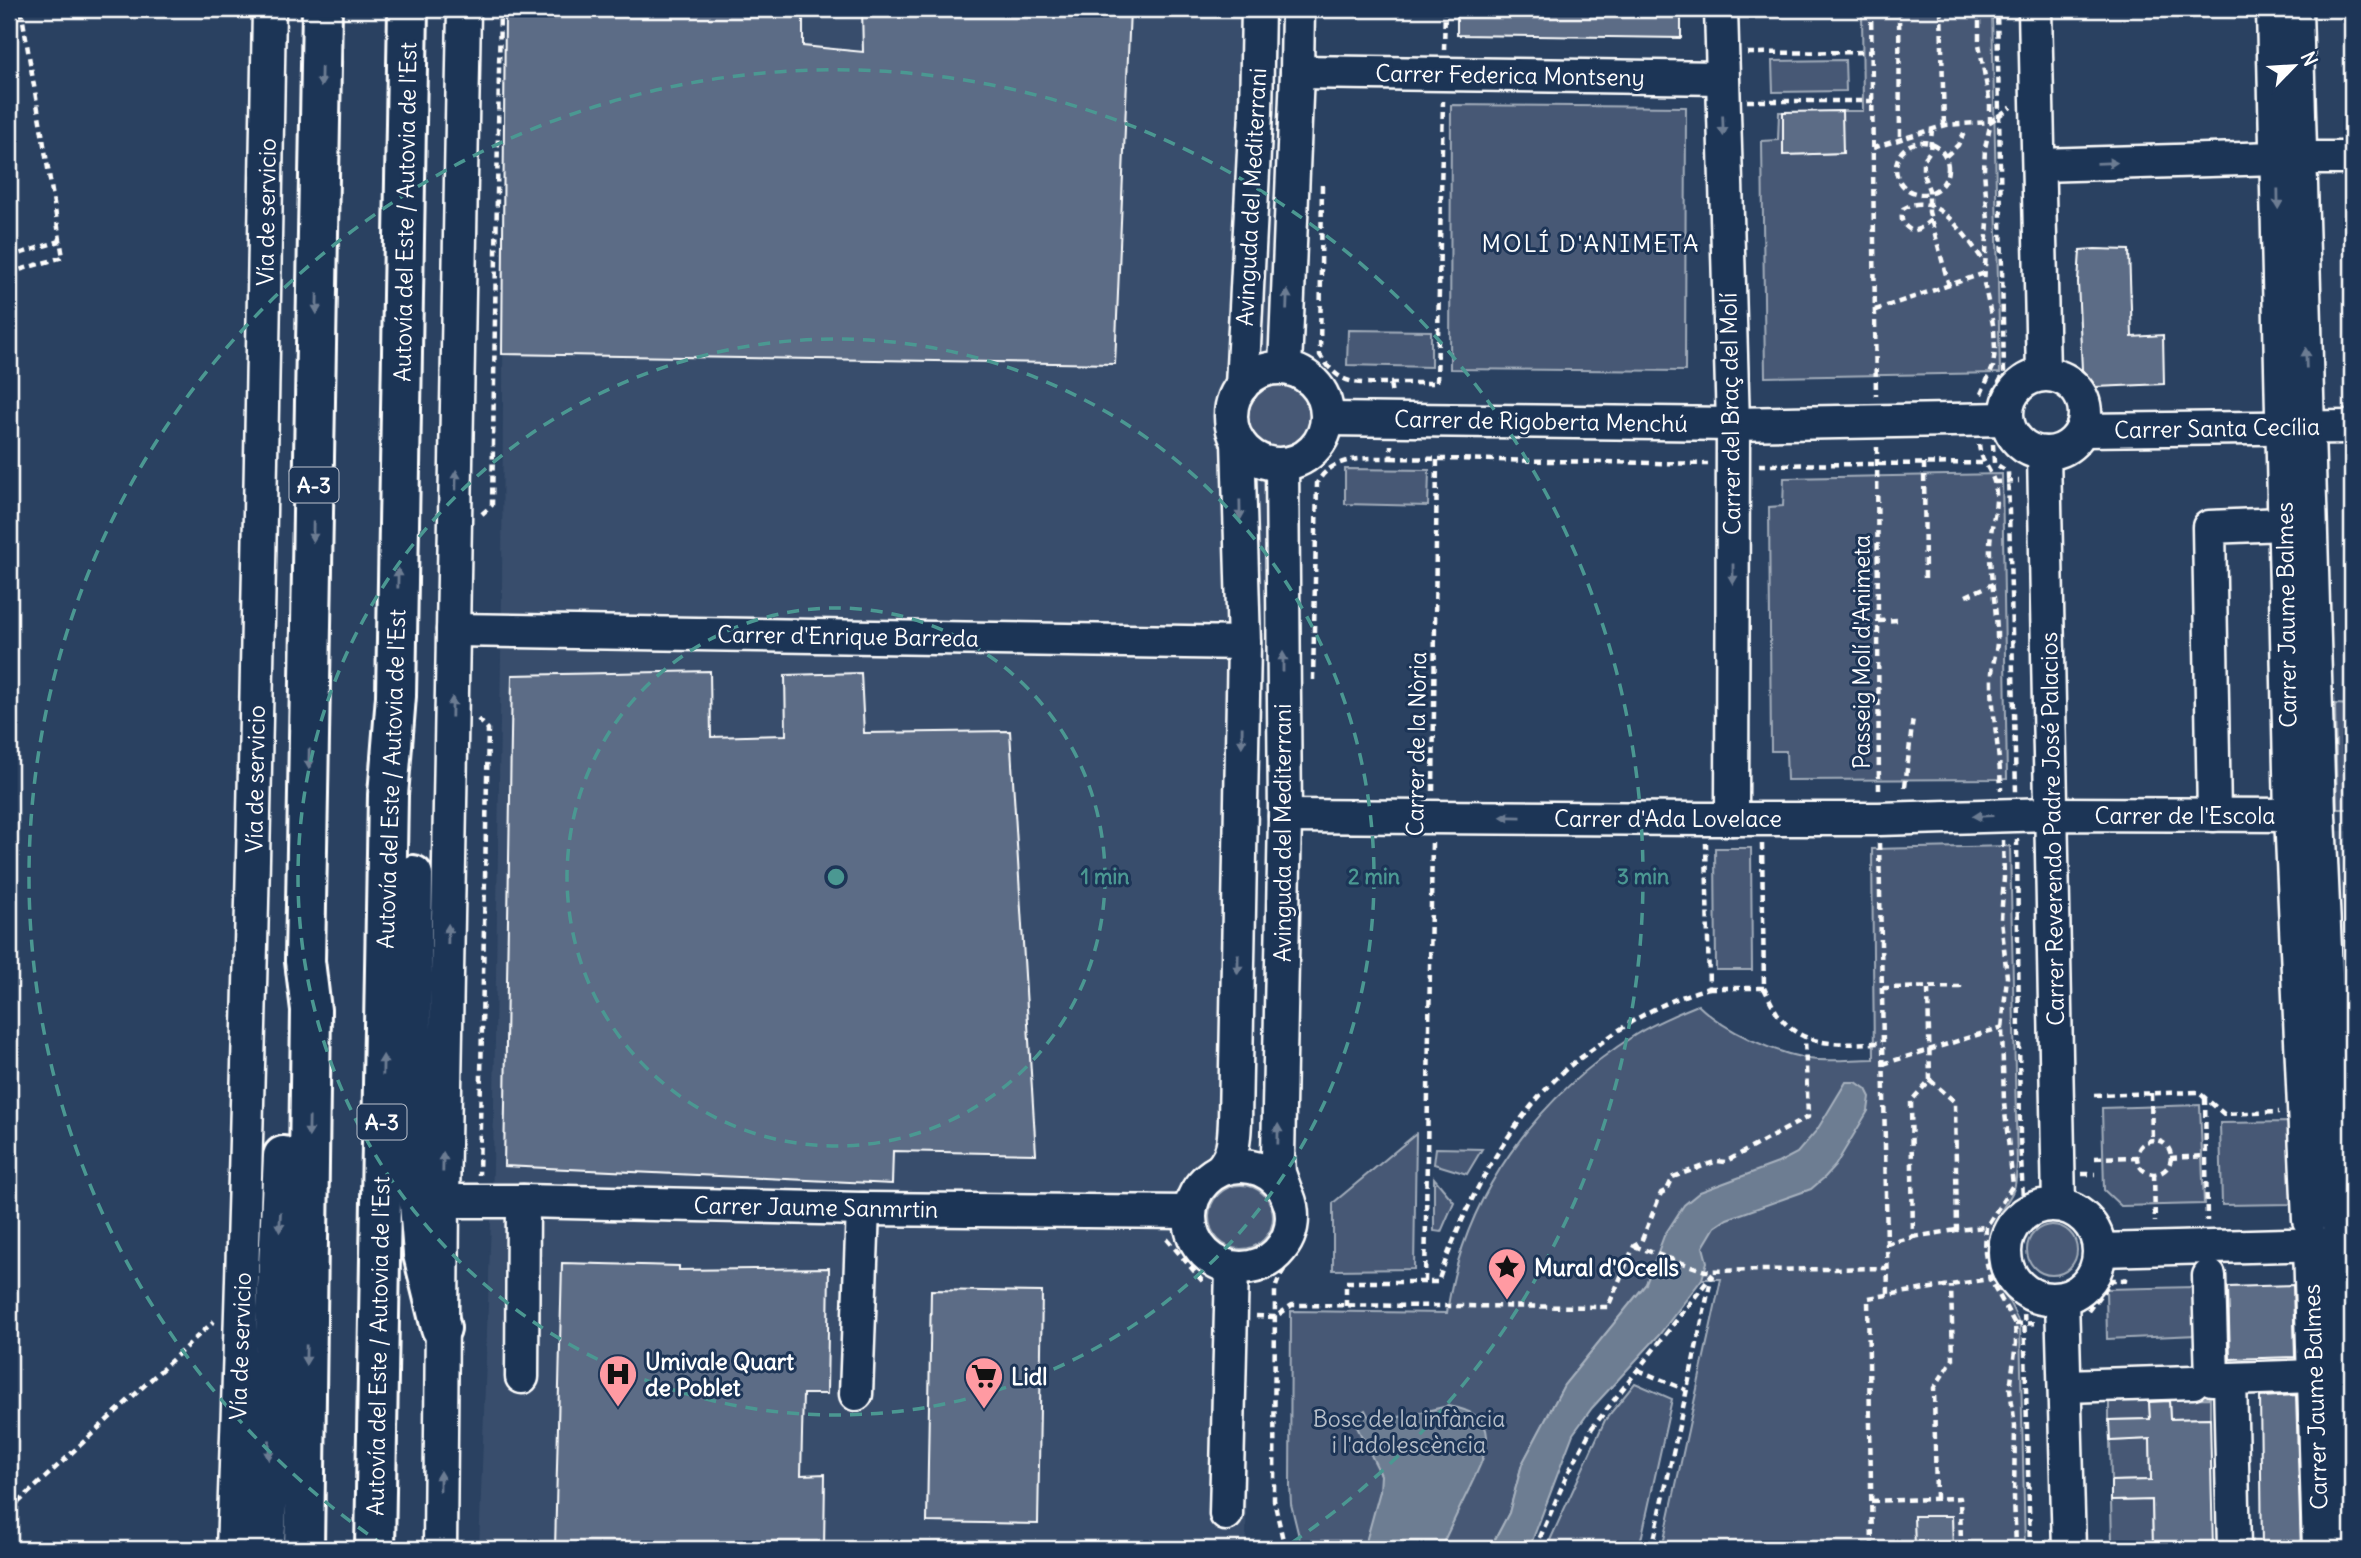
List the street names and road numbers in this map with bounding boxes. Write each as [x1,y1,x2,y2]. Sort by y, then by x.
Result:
street label: Autovía del Este / Autovia de l'Est [388,42,422,382]
street label: Carrer Federica Montseny [1375,58,1645,92]
street label: Avinguda del Mediterrani [1230,67,1272,327]
street label: Vía de servicio [250,138,282,286]
street label: Carrer del Braç del Molí [1713,293,1747,535]
street label: Carrer de Rigoberta Menchú [1394,404,1688,438]
street label: Carrer Santa Cecília [2114,412,2320,444]
road number: A-3 [290,468,338,503]
street label: Carrer Jaume Balmes [2270,502,2302,728]
street label: Passeig Molí d'Animeta [1847,535,1876,769]
street label: Autovía del Este / Autovia de l'Est [371,608,411,949]
street label: Carrer d'Enrique Barreda [717,619,979,653]
street label: Carrer Reverendo Padre José Palacios [2034,632,2070,1026]
street label: Carrer de la Nòria [1400,651,1432,837]
street label: Avinguda del Mediterrani [1268,704,1297,962]
street label: Vía de servicio [239,705,271,853]
street label: Carrer de l'Escola [2095,801,2275,830]
street label: Carrer d'Ada Lovelace [1554,804,1782,833]
road number: A-3 [358,1104,406,1140]
street label: Autovía del Este / Autovia de l'Est [361,1176,395,1516]
street label: Carrer Jaume Sanmrtin [693,1190,939,1224]
street label: Vía de servicio [223,1272,257,1420]
street label: Carrer Jaume Balmes [2297,1284,2333,1510]

